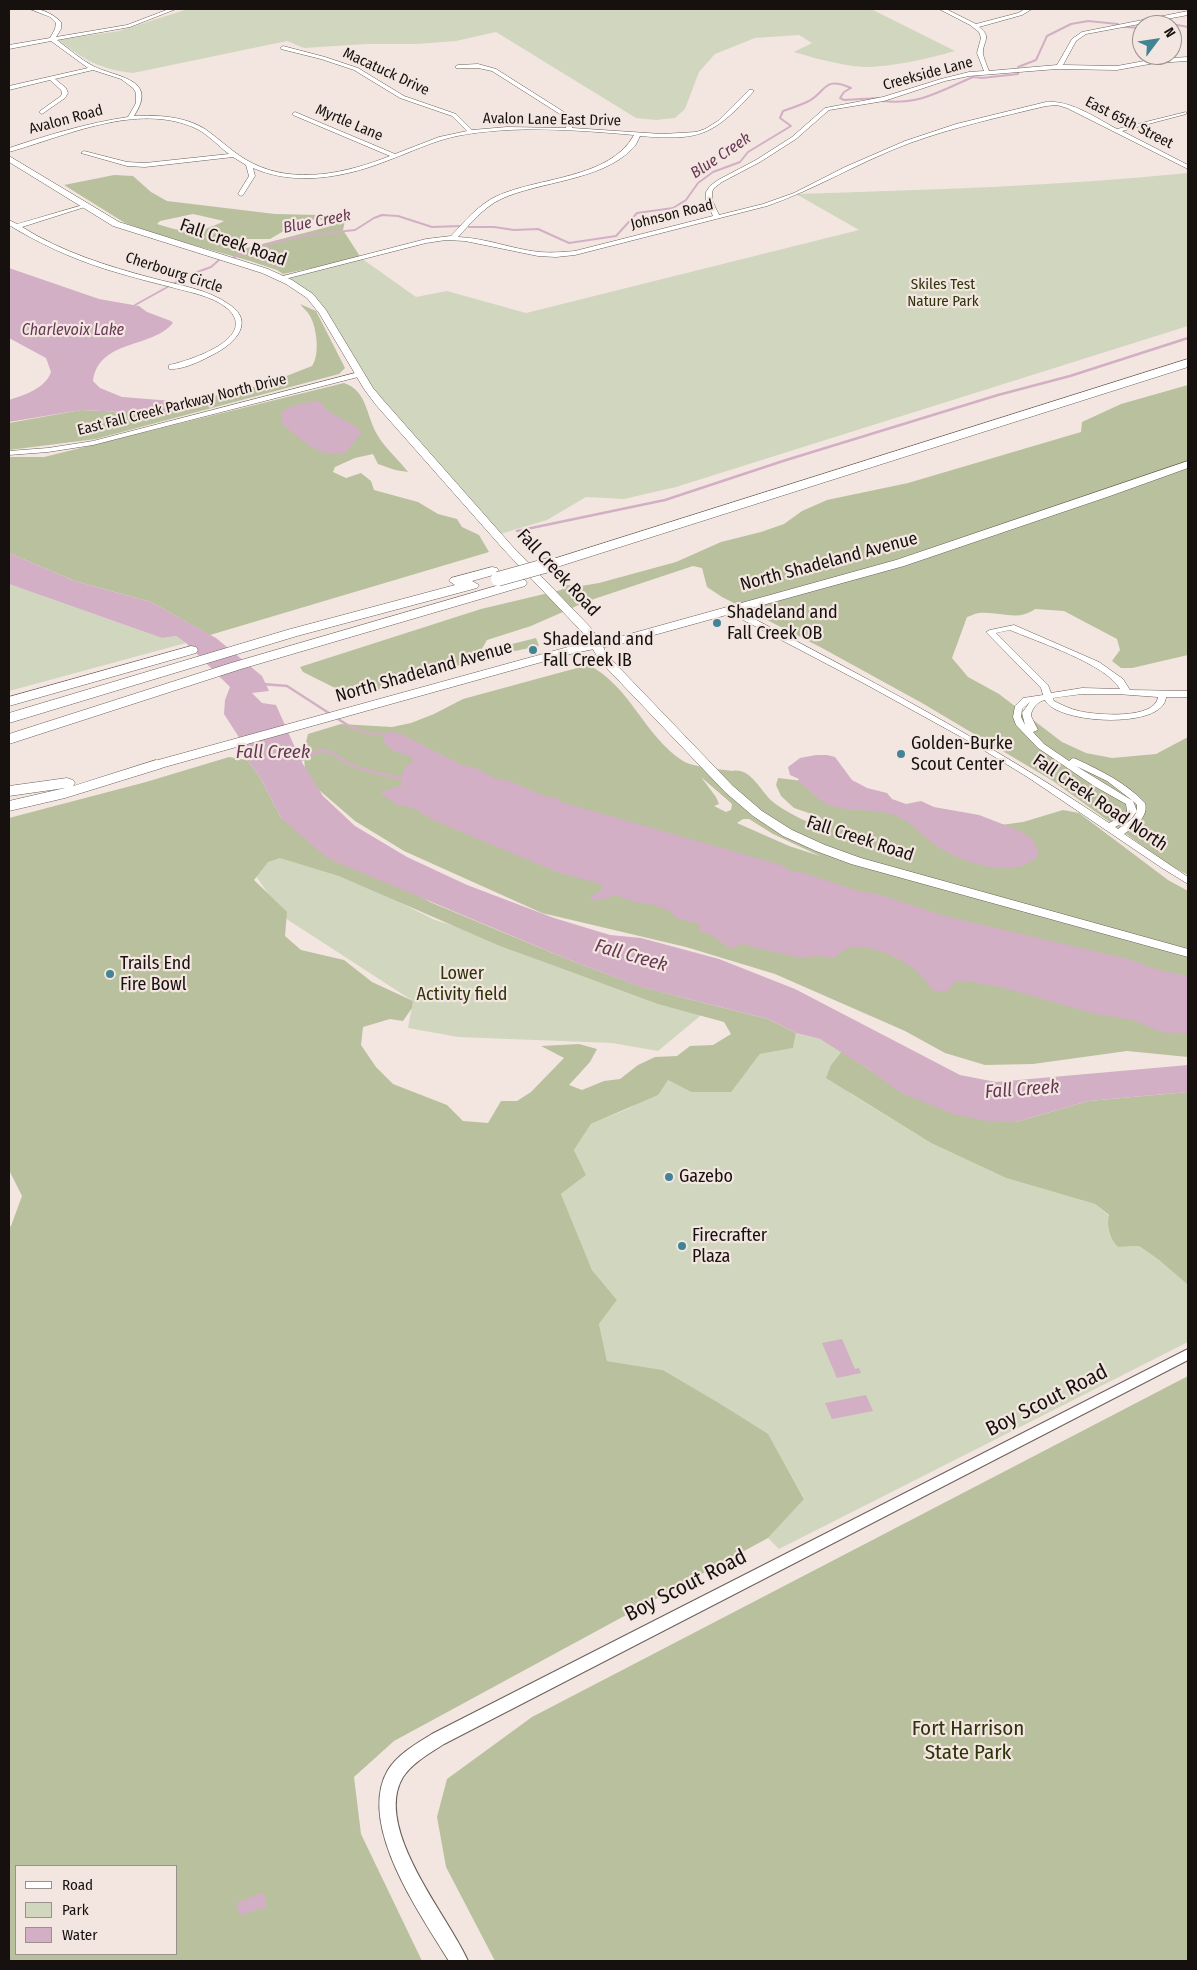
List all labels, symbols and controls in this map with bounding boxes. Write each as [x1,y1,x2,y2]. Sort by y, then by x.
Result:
north arrow [1132,15,1182,65]
text: N [1160,25,1179,40]
street label: Macatuck Drive [340,44,432,100]
street label: Creekside Lane [881,53,975,95]
street label: East 65th Street [1082,93,1176,153]
street label: Avalon Road [27,101,105,139]
street label: Myrtle Lane [313,101,385,145]
street label: Avalon Lane East Drive [483,110,621,130]
water label: Blue Creek [687,129,755,183]
street label: Johnson Road [629,196,715,234]
water label: Blue Creek [282,206,352,238]
street label: Fall Creek Road [177,215,289,271]
street label: Cherbourg Circle [123,249,225,297]
park label: Skiles Test Nature Park [907,276,979,311]
water label: Charlevoix Lake [22,321,124,341]
street label: East Fall Creek Parkway North Drive [76,370,288,440]
street label: Fall Creek Road [512,525,604,621]
street label: North Shadeland Avenue [738,528,920,596]
place label: Shadeland and Fall Creek OB [727,602,838,644]
marker: Shadeland and Fall Creek OB [711,617,723,629]
place label: Shadeland and Fall Creek IB [543,629,654,672]
street label: North Shadeland Avenue [333,636,515,708]
marker: Shadeland and Fall Creek IB [527,644,539,656]
place label: Golden-Burke Scout Center [911,733,1013,776]
water label: Fall Creek [236,742,310,764]
marker: Golden-Burke Scout Center [895,748,907,760]
street label: Fall Creek Road North [1029,750,1171,856]
street label: Fall Creek Road [804,811,916,867]
water label: Fall Creek [592,935,670,977]
place label: Trails End Fire Bowl [120,953,191,996]
park label: Lower Activity field [417,963,507,1006]
marker: Trails End Fire Bowl [104,968,116,980]
water label: Fall Creek [984,1076,1060,1104]
place label: Gazebo [679,1166,733,1188]
marker: Gazebo [663,1171,675,1183]
place label: Firecrafter Plaza [692,1225,767,1268]
marker: Firecrafter Plaza [676,1240,688,1252]
street label: Boy Scout Road [982,1360,1112,1442]
street label: Boy Scout Road [621,1545,751,1627]
park label: Fort Harrison State Park [912,1716,1024,1766]
legend [15,1865,178,1955]
text: Road [62,1876,93,1894]
text: Park [62,1901,89,1919]
text: Water [62,1926,97,1944]

